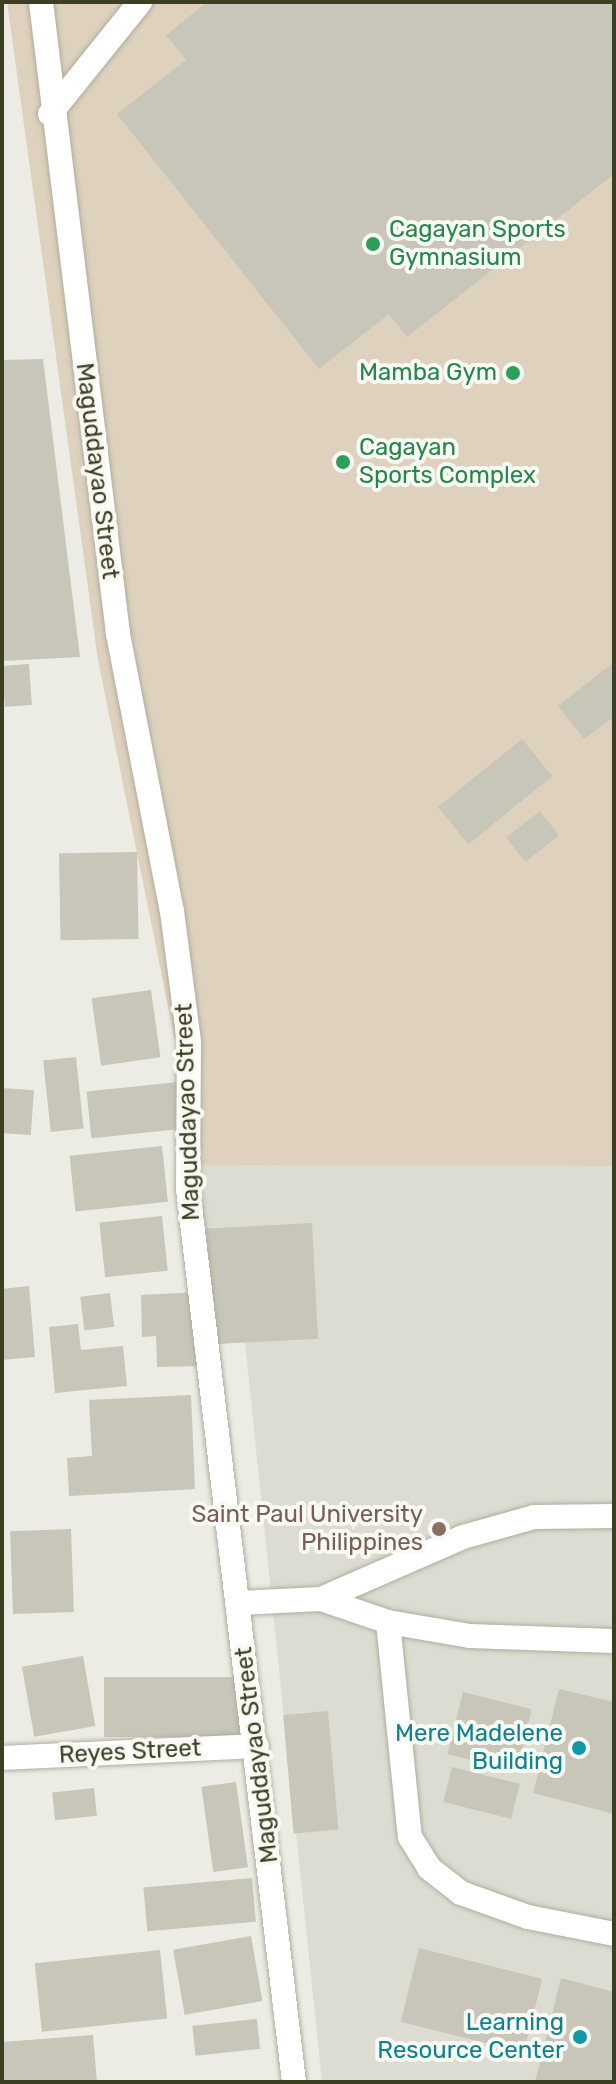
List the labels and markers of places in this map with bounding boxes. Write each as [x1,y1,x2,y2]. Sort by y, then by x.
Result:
place label: Cagayan Sports Gymnasium [389,216,566,272]
marker: Cagayan Sports Gymnasium [364,235,382,253]
place label: Mamba Gym [359,359,497,387]
marker: Mamba Gym [504,364,522,382]
place label: Cagayan Sports Complex [359,434,536,490]
marker: Cagayan Sports Complex [334,453,352,471]
place label: Saint Paul University Philippines [192,1501,423,1557]
marker: Saint Paul University Philippines [430,1520,448,1538]
place label: Mere Madelene Building [395,1720,563,1776]
marker: Mere Madelene Building [570,1739,588,1757]
place label: Learning Resource Center [377,2009,564,2065]
marker: Learning Resource Center [571,2028,589,2046]

